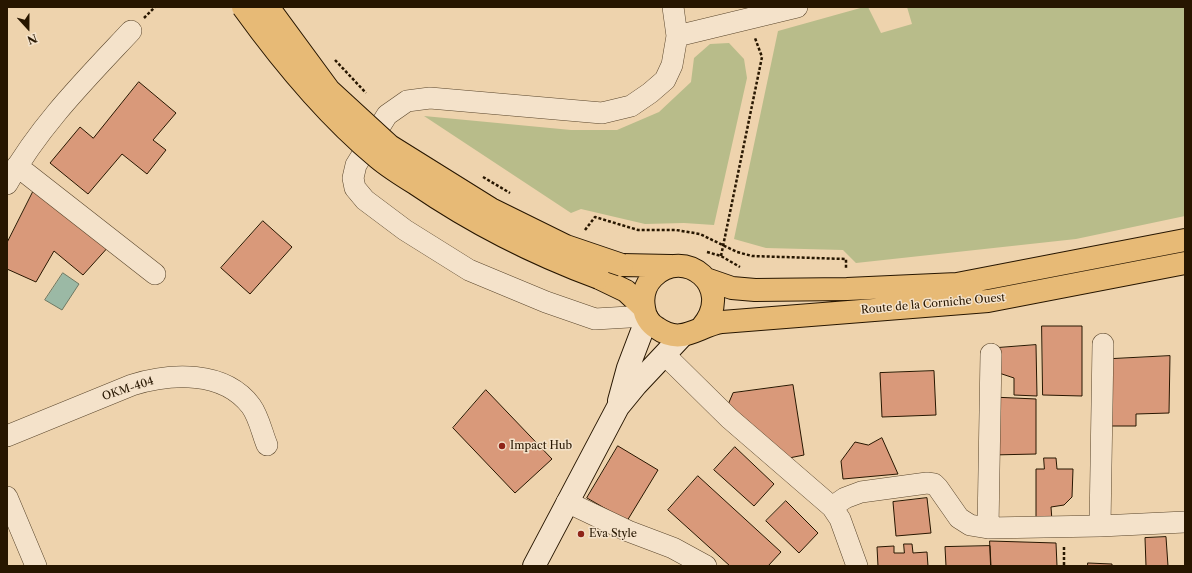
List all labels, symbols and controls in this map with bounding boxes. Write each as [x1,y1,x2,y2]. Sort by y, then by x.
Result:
north arrow [8,8,48,48]
text: N [25,31,39,47]
street label: Route de la Corniche Ouest [860,291,1006,317]
street label: OKM-404 [101,374,155,404]
place label: Impact Hub [510,439,572,453]
marker: Impact Hub [497,441,507,451]
place label: Eva Style [589,527,637,541]
marker: Eva Style [576,529,586,539]

